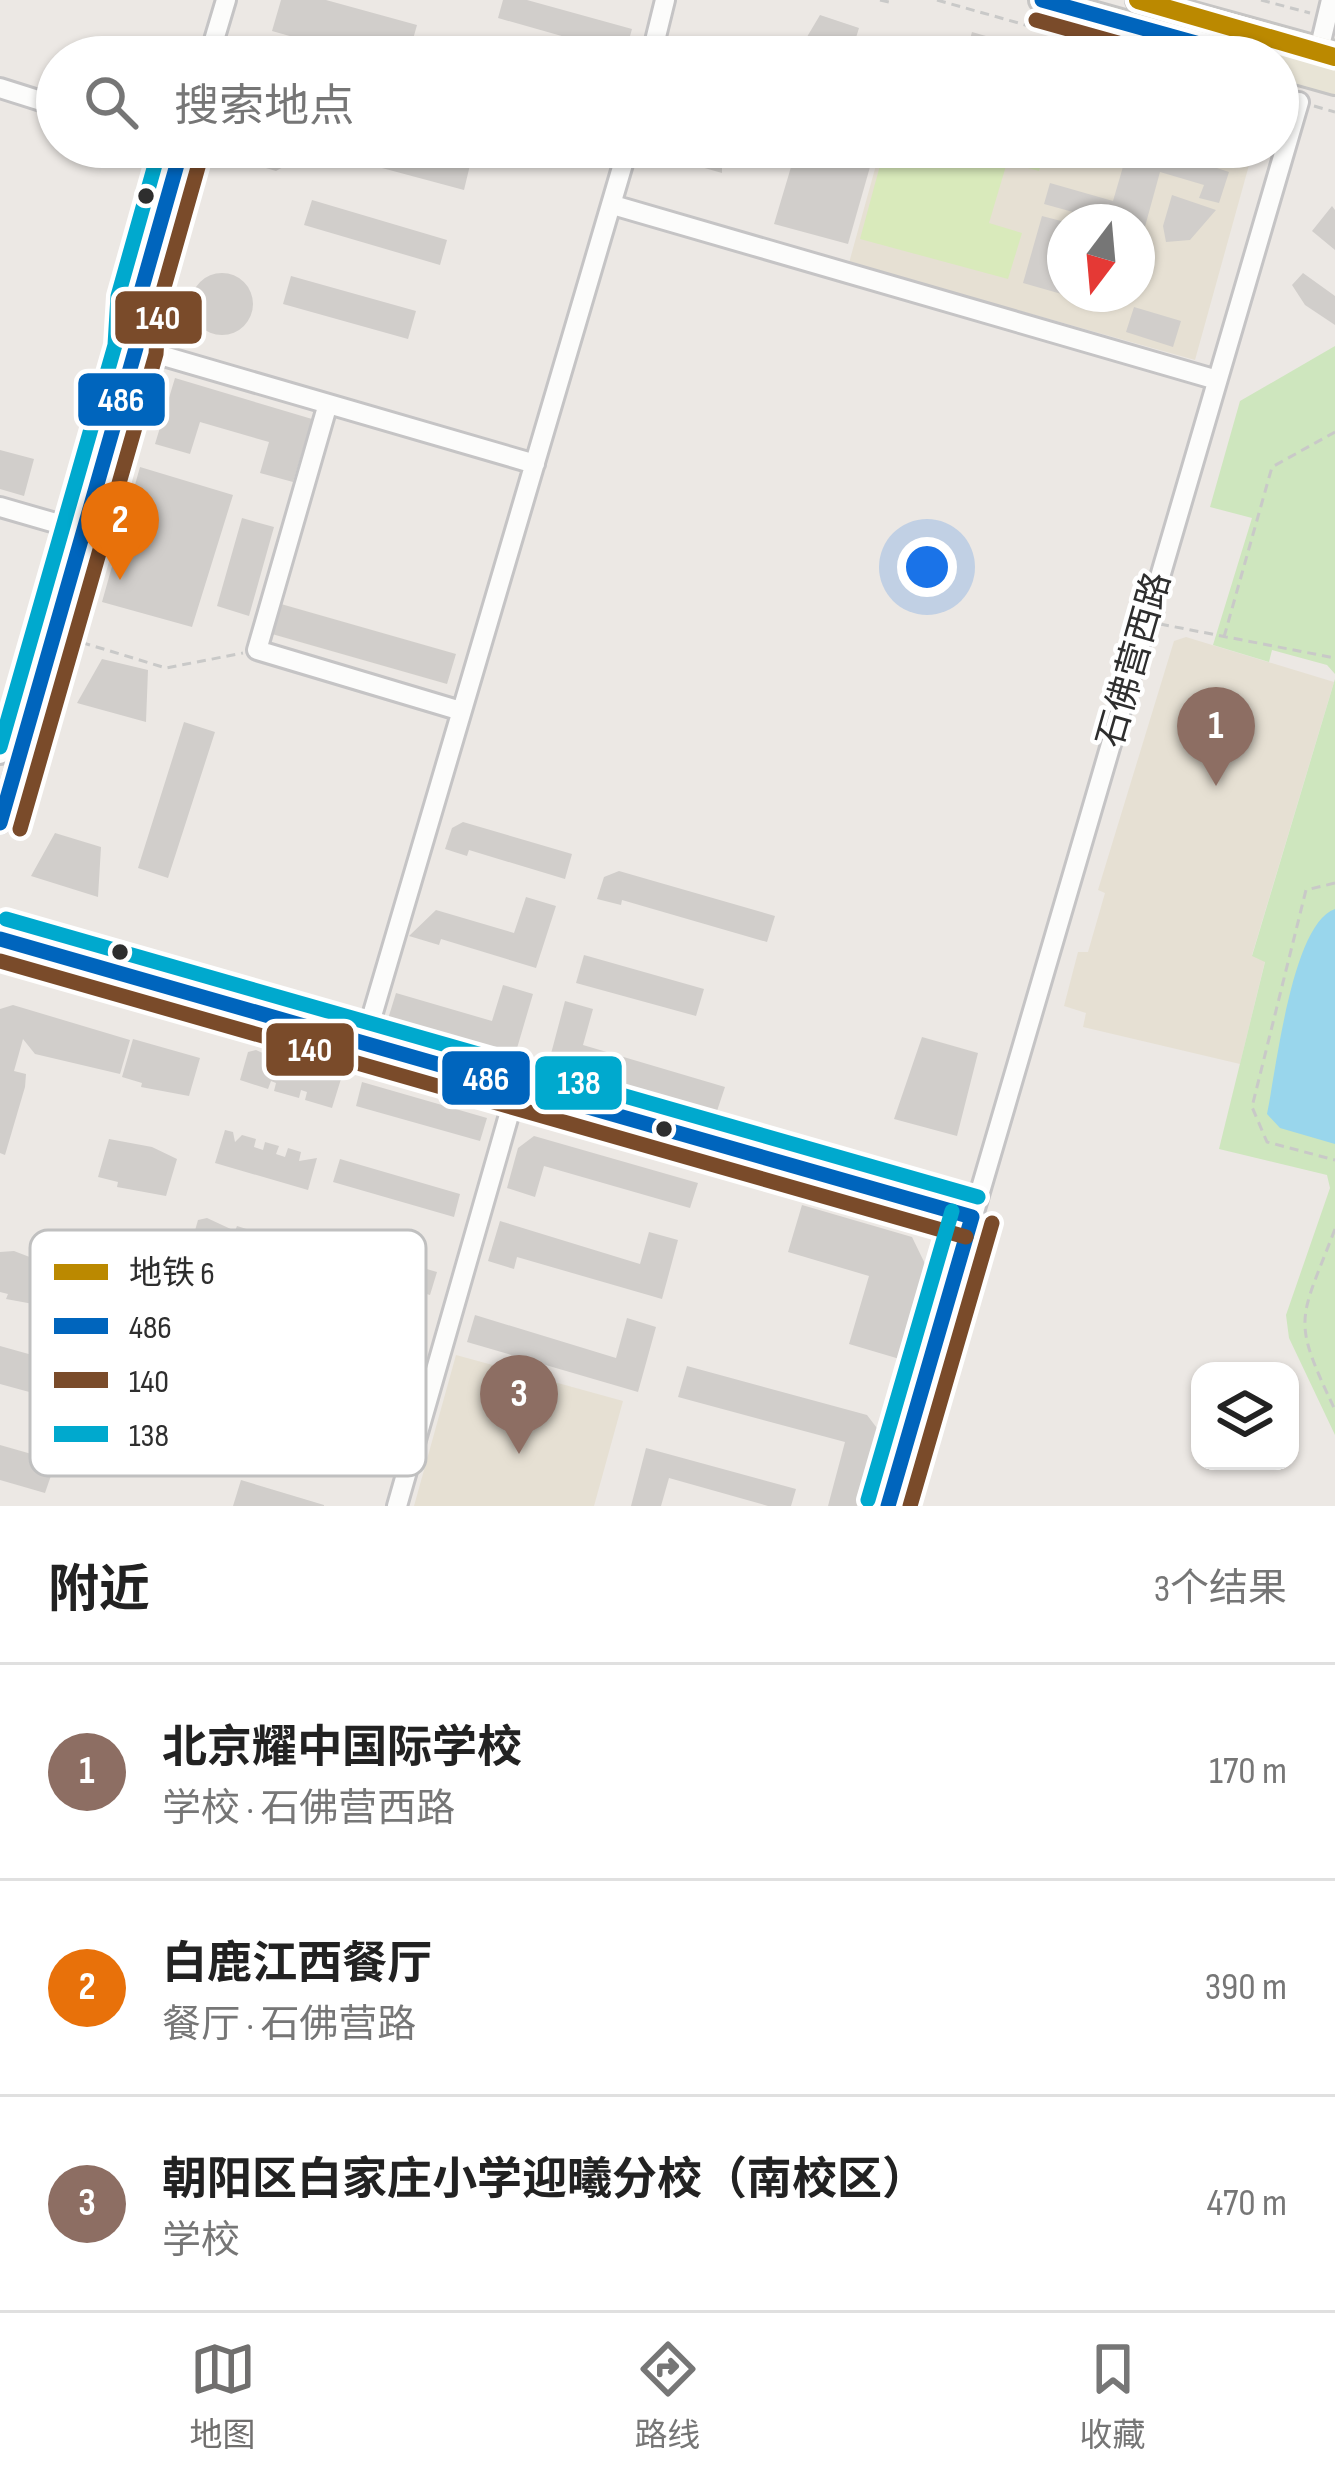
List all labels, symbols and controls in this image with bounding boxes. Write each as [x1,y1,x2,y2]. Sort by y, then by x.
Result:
search box [36,36,1299,168]
icon: search [78,69,144,135]
text: 搜索地点 [174,80,354,135]
unlabelled marker [135,185,157,207]
north arrow [1047,204,1155,312]
line badge: 140 [113,289,204,346]
text: 140 [136,299,180,339]
line badge: 486 [76,371,167,428]
text: 486 [98,381,144,421]
pin: 2 [81,481,159,580]
your location [897,537,957,597]
street label: 石佛营西路 [1090,568,1180,752]
pin: 1 [1177,687,1255,786]
unlabelled marker [109,941,131,963]
line badge: 140 [264,1021,356,1078]
text: 140 [288,1031,332,1071]
line badge: 486 [440,1049,532,1107]
line badge: 138 [533,1054,624,1112]
text: 486 [463,1060,509,1100]
text: 138 [557,1064,601,1104]
unlabelled marker [653,1118,675,1140]
legend [30,1230,426,1476]
text: 地铁 6 [129,1254,215,1294]
text: 486 [129,1308,172,1348]
pin: 3 [480,1355,558,1454]
text: 140 [129,1362,169,1402]
map controls [1191,1362,1299,1470]
button: layers [1191,1362,1299,1470]
text: 138 [129,1416,169,1456]
text: 附近 [48,1560,150,1621]
text: 3个结果 [1154,1566,1287,1613]
text: 北京耀中国际学校 [162,1721,522,1776]
text: 1 [79,1748,95,1795]
text: 170 m [1209,1748,1287,1795]
text: 学校 · 石佛营西路 [162,1786,455,1833]
text: 白鹿江西餐厅 [162,1937,432,1992]
text: 2 [78,1964,96,2011]
text: 390 m [1205,1964,1287,2011]
text: 餐厅 · 石佛营路 [162,2002,416,2049]
text: 朝阳区白家庄小学迎曦分校（南校区） [162,2153,927,2208]
text: 3 [78,2180,96,2227]
text: 470 m [1207,2180,1287,2227]
text: 学校 [162,2218,240,2265]
tab: 地图 [190,2336,256,2456]
tab: 路线 [635,2336,701,2456]
tab: 收藏 [1080,2336,1146,2456]

